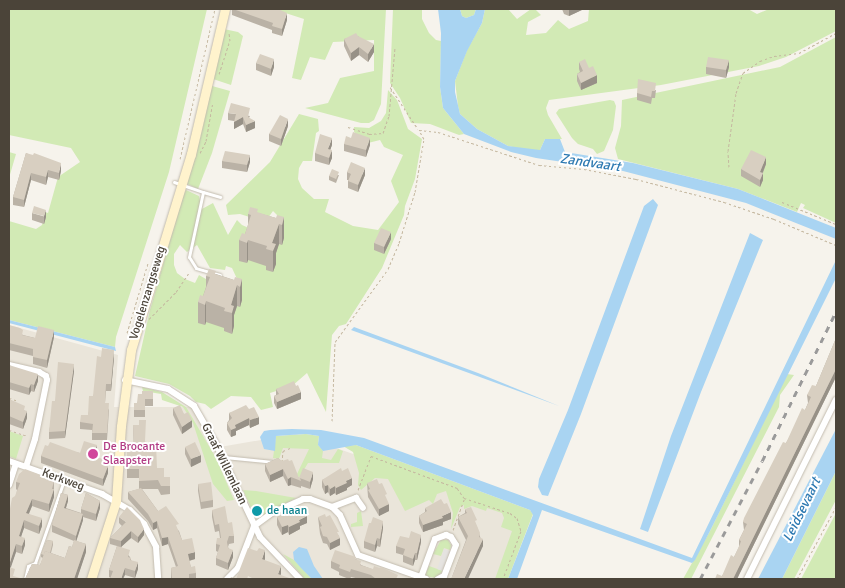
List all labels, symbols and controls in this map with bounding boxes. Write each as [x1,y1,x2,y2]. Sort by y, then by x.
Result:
water label: Zandvaart [559,150,621,176]
street label: Vogelenzangseweg [127,244,169,342]
street label: Graaf Willemlaan [198,421,250,507]
place label: De Brocante Slaapster [103,440,165,468]
marker: De Brocante Slaapster [87,448,99,460]
street label: Kerkweg [40,466,86,494]
water label: Leidsevaart [779,475,825,545]
place label: de haan [267,504,307,518]
marker: de haan [251,505,263,517]

